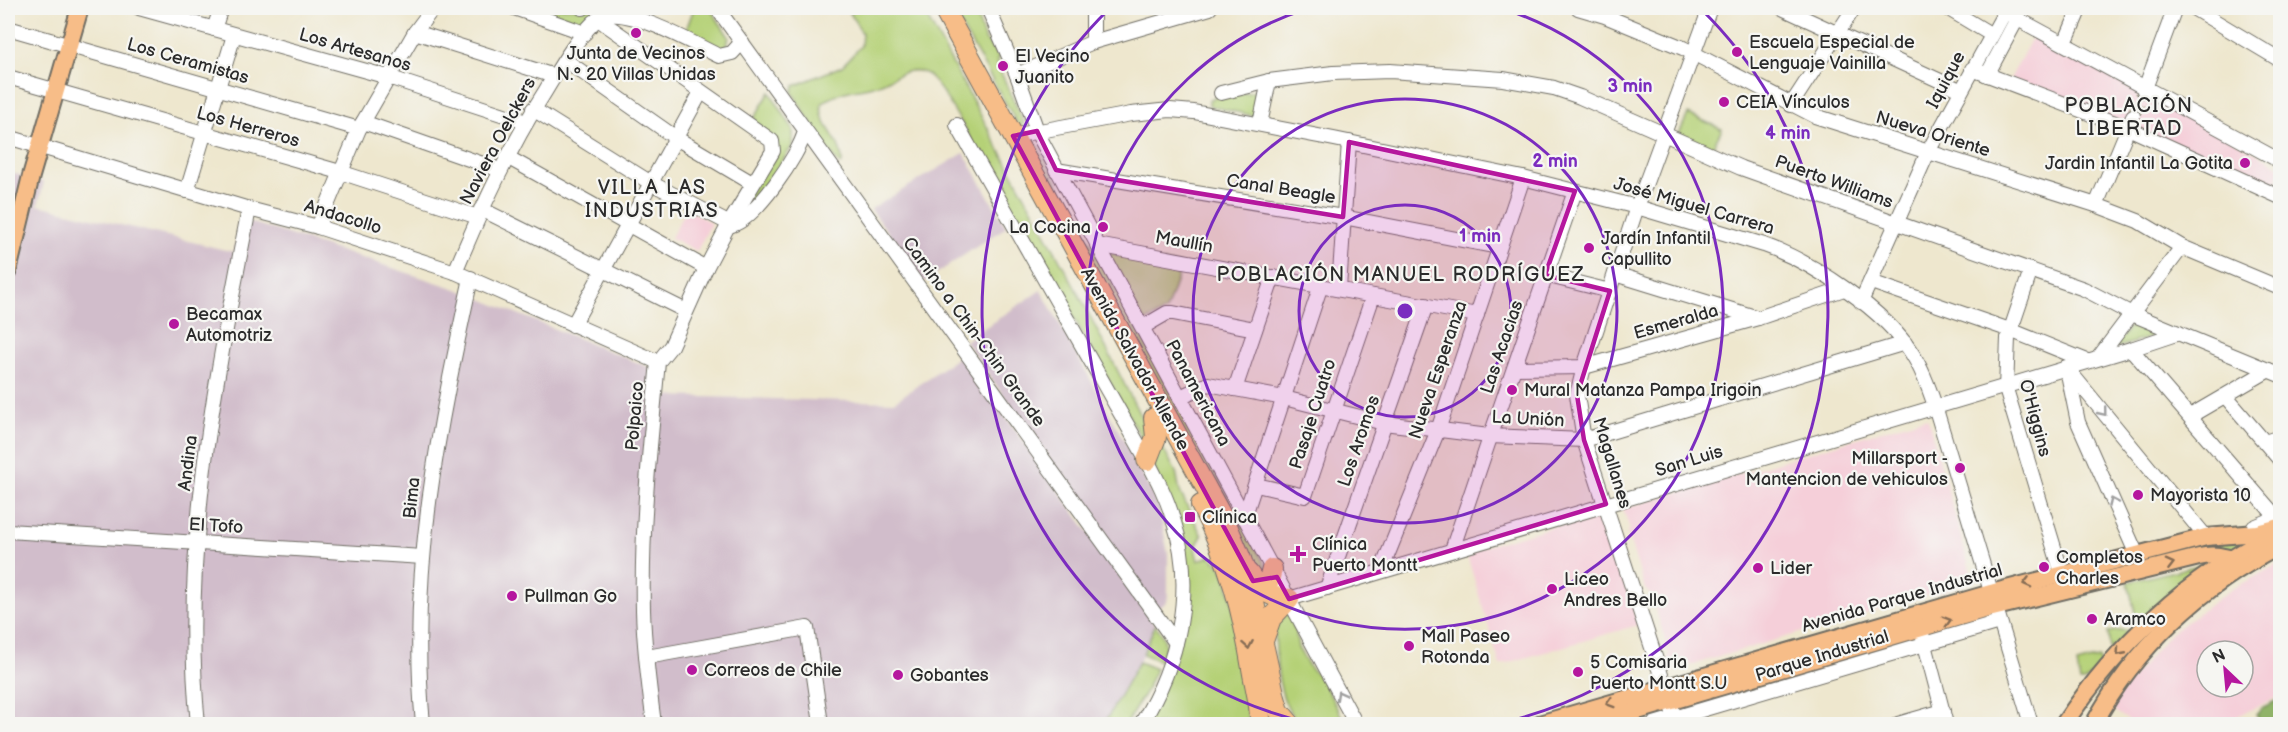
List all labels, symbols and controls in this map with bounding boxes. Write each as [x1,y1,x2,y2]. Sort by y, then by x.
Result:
street label: Los Artesanos [297,24,414,76]
marker: Junta de Vecinos N.º 20 Villas Unidas [629,26,643,40]
place label: Escuela Especial de Lenguaje Vainilla [1749,32,1915,74]
street label: Los Ceramistas [125,34,251,88]
place label: Junta de Vecinos N.º 20 Villas Unidas [556,43,716,85]
marker: Escuela Especial de Lenguaje Vainilla [1730,45,1744,59]
place label: El Vecino Juanito [1015,46,1090,88]
street label: Iquique [1922,48,1970,112]
marker: El Vecino Juanito [996,59,1010,73]
street label: Naviera Oelckers [456,74,540,208]
text: 3 min [1607,76,1653,97]
place label: CEIA Vínculos [1736,92,1850,113]
district label: POBLACIÓN LIBERTAD [2064,93,2194,141]
marker: CEIA Vínculos [1717,95,1731,109]
street label: Los Herreros [194,102,302,152]
street label: Nueva Oriente [1873,107,1993,161]
text: 4 min [1765,123,1811,144]
text: 2 min [1532,151,1578,172]
street label: Puerto Williams [1772,151,1896,213]
place label: Jardin Infantil La Gotita [2045,153,2233,174]
marker: Jardin Infantil La Gotita [2238,156,2252,170]
street label: Canal Beagle [1225,170,1337,208]
street label: José Miguel Carrera [1611,173,1777,239]
district label: VILLA LAS INDUSTRIAS [585,176,719,223]
street label: Andacollo [302,195,384,239]
place label: La Cocina [1009,217,1091,238]
marker: La Cocina [1096,220,1110,234]
text: 1 min [1459,226,1501,247]
street label: Maullín [1154,227,1214,257]
place label: Jardín Infantil Capullito [1601,228,1711,270]
street label: Camino a Chin-Chin Grande [898,233,1050,431]
marker: Jardín Infantil Capullito [1582,241,1596,255]
district label: POBLACIÓN MANUEL RODRÍGUEZ [1217,262,1585,287]
street label: Avenida Salvador Allende [1076,264,1194,454]
street label: Nueva Esperanza [1405,298,1471,442]
street label: Las Acacias [1476,298,1528,396]
street label: Esmeralda [1631,300,1721,344]
centre of rings [1395,301,1415,321]
place label: Becamax Automotriz [186,304,272,346]
marker: Becamax Automotriz [167,317,181,331]
street label: Panamericana [1161,336,1235,450]
street label: Pasaje Cuatro [1285,356,1341,472]
street label: O'Higgins [2015,377,2055,459]
street label: Polpaico [622,380,648,452]
place label: Mural Matanza Pampa Irigoin [1524,380,1762,401]
marker: Mural Matanza Pampa Irigoin [1505,383,1519,397]
street label: Los Aromos [1334,392,1384,489]
one-way arrow [2096,405,2107,416]
street label: La Unión [1491,407,1565,431]
street label: Magallanes [1588,415,1636,511]
street label: Andina [174,434,202,492]
street label: San Luis [1653,441,1725,481]
place label: Millarsport - Mantencion de vehiculos [1746,448,1948,490]
marker: Millarsport - Mantencion de vehiculos [1953,461,1967,475]
street label: Bima [399,476,425,520]
place label: Mayorista 10 [2150,485,2251,506]
marker: Mayorista 10 [2131,488,2145,502]
one-way arrow [2108,497,2120,508]
place label: Clínica [1202,507,1257,528]
marker: Clínica [1183,510,1197,524]
street label: El Tofo [188,514,244,538]
place label: Clínica Puerto Montt [1312,534,1418,576]
marker: Clínica Puerto Montt [1289,545,1307,563]
place label: Completos Charles [2056,547,2143,589]
place label: Lider [1770,558,1813,579]
street label: Avenida Parque Industrial [1799,559,2005,637]
one-way arrow [2164,559,2174,572]
marker: Completos Charles [2037,560,2051,574]
marker: Lider [1751,561,1765,575]
place label: Liceo Andres Bello [1564,569,1667,611]
one-way arrow [2022,576,2032,589]
marker: Liceo Andres Bello [1545,582,1559,596]
place label: Pullman Go [524,586,617,607]
marker: Pullman Go [505,589,519,603]
place label: Aramco [2104,609,2166,630]
marker: Aramco [2085,612,2099,626]
one-way arrow [1941,616,1951,628]
place label: Mall Paseo Rotonda [1421,626,1510,668]
street label: Parque Industrial [1753,626,1891,686]
marker: Mall Paseo Rotonda [1402,639,1416,653]
north arrow [2195,639,2255,699]
one-way arrow [1242,640,1254,649]
one-way arrow [2116,645,2127,656]
text: N [2210,646,2229,668]
place label: 5 Comisaria Puerto Montt S.U [1590,652,1728,694]
place label: Correos de Chile [704,660,842,681]
marker: Correos de Chile [685,663,699,677]
place label: Gobantes [910,665,989,686]
marker: 5 Comisaria Puerto Montt S.U [1571,665,1585,679]
marker: Gobantes [891,668,905,682]
one-way arrow [1336,691,1347,701]
one-way arrow [1605,696,1616,708]

